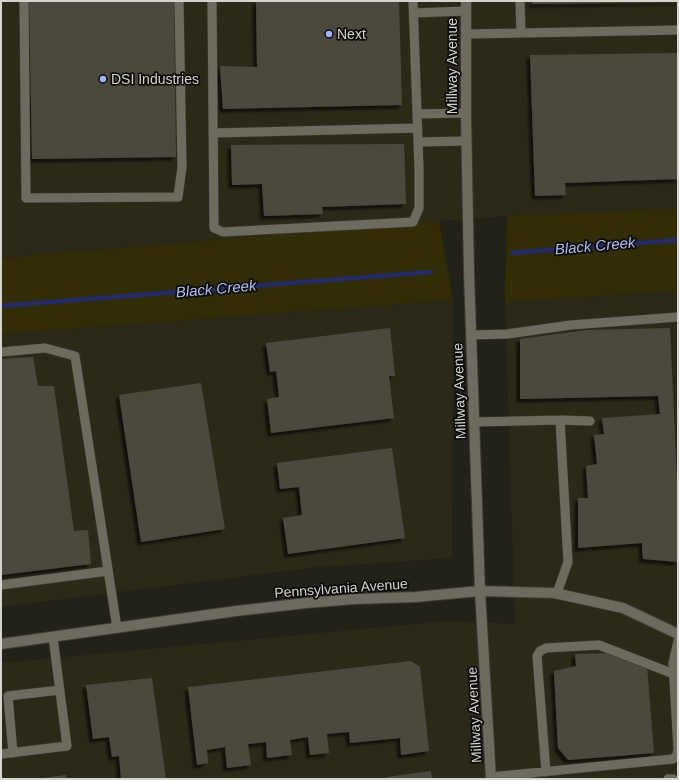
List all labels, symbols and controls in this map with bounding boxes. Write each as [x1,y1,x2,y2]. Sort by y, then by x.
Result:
street label: Millway Avenue [444,18,460,114]
place label: Next [337,26,366,42]
marker: Next [324,29,334,39]
place label: DSI Industries [111,71,199,87]
marker: DSI Industries [98,74,108,84]
water label: Black Creek [554,233,637,257]
water label: Black Creek [175,276,258,300]
street label: Millway Avenue [449,342,469,439]
street label: Pennsylvania Avenue [274,575,408,601]
street label: Millway Avenue [463,666,485,763]

